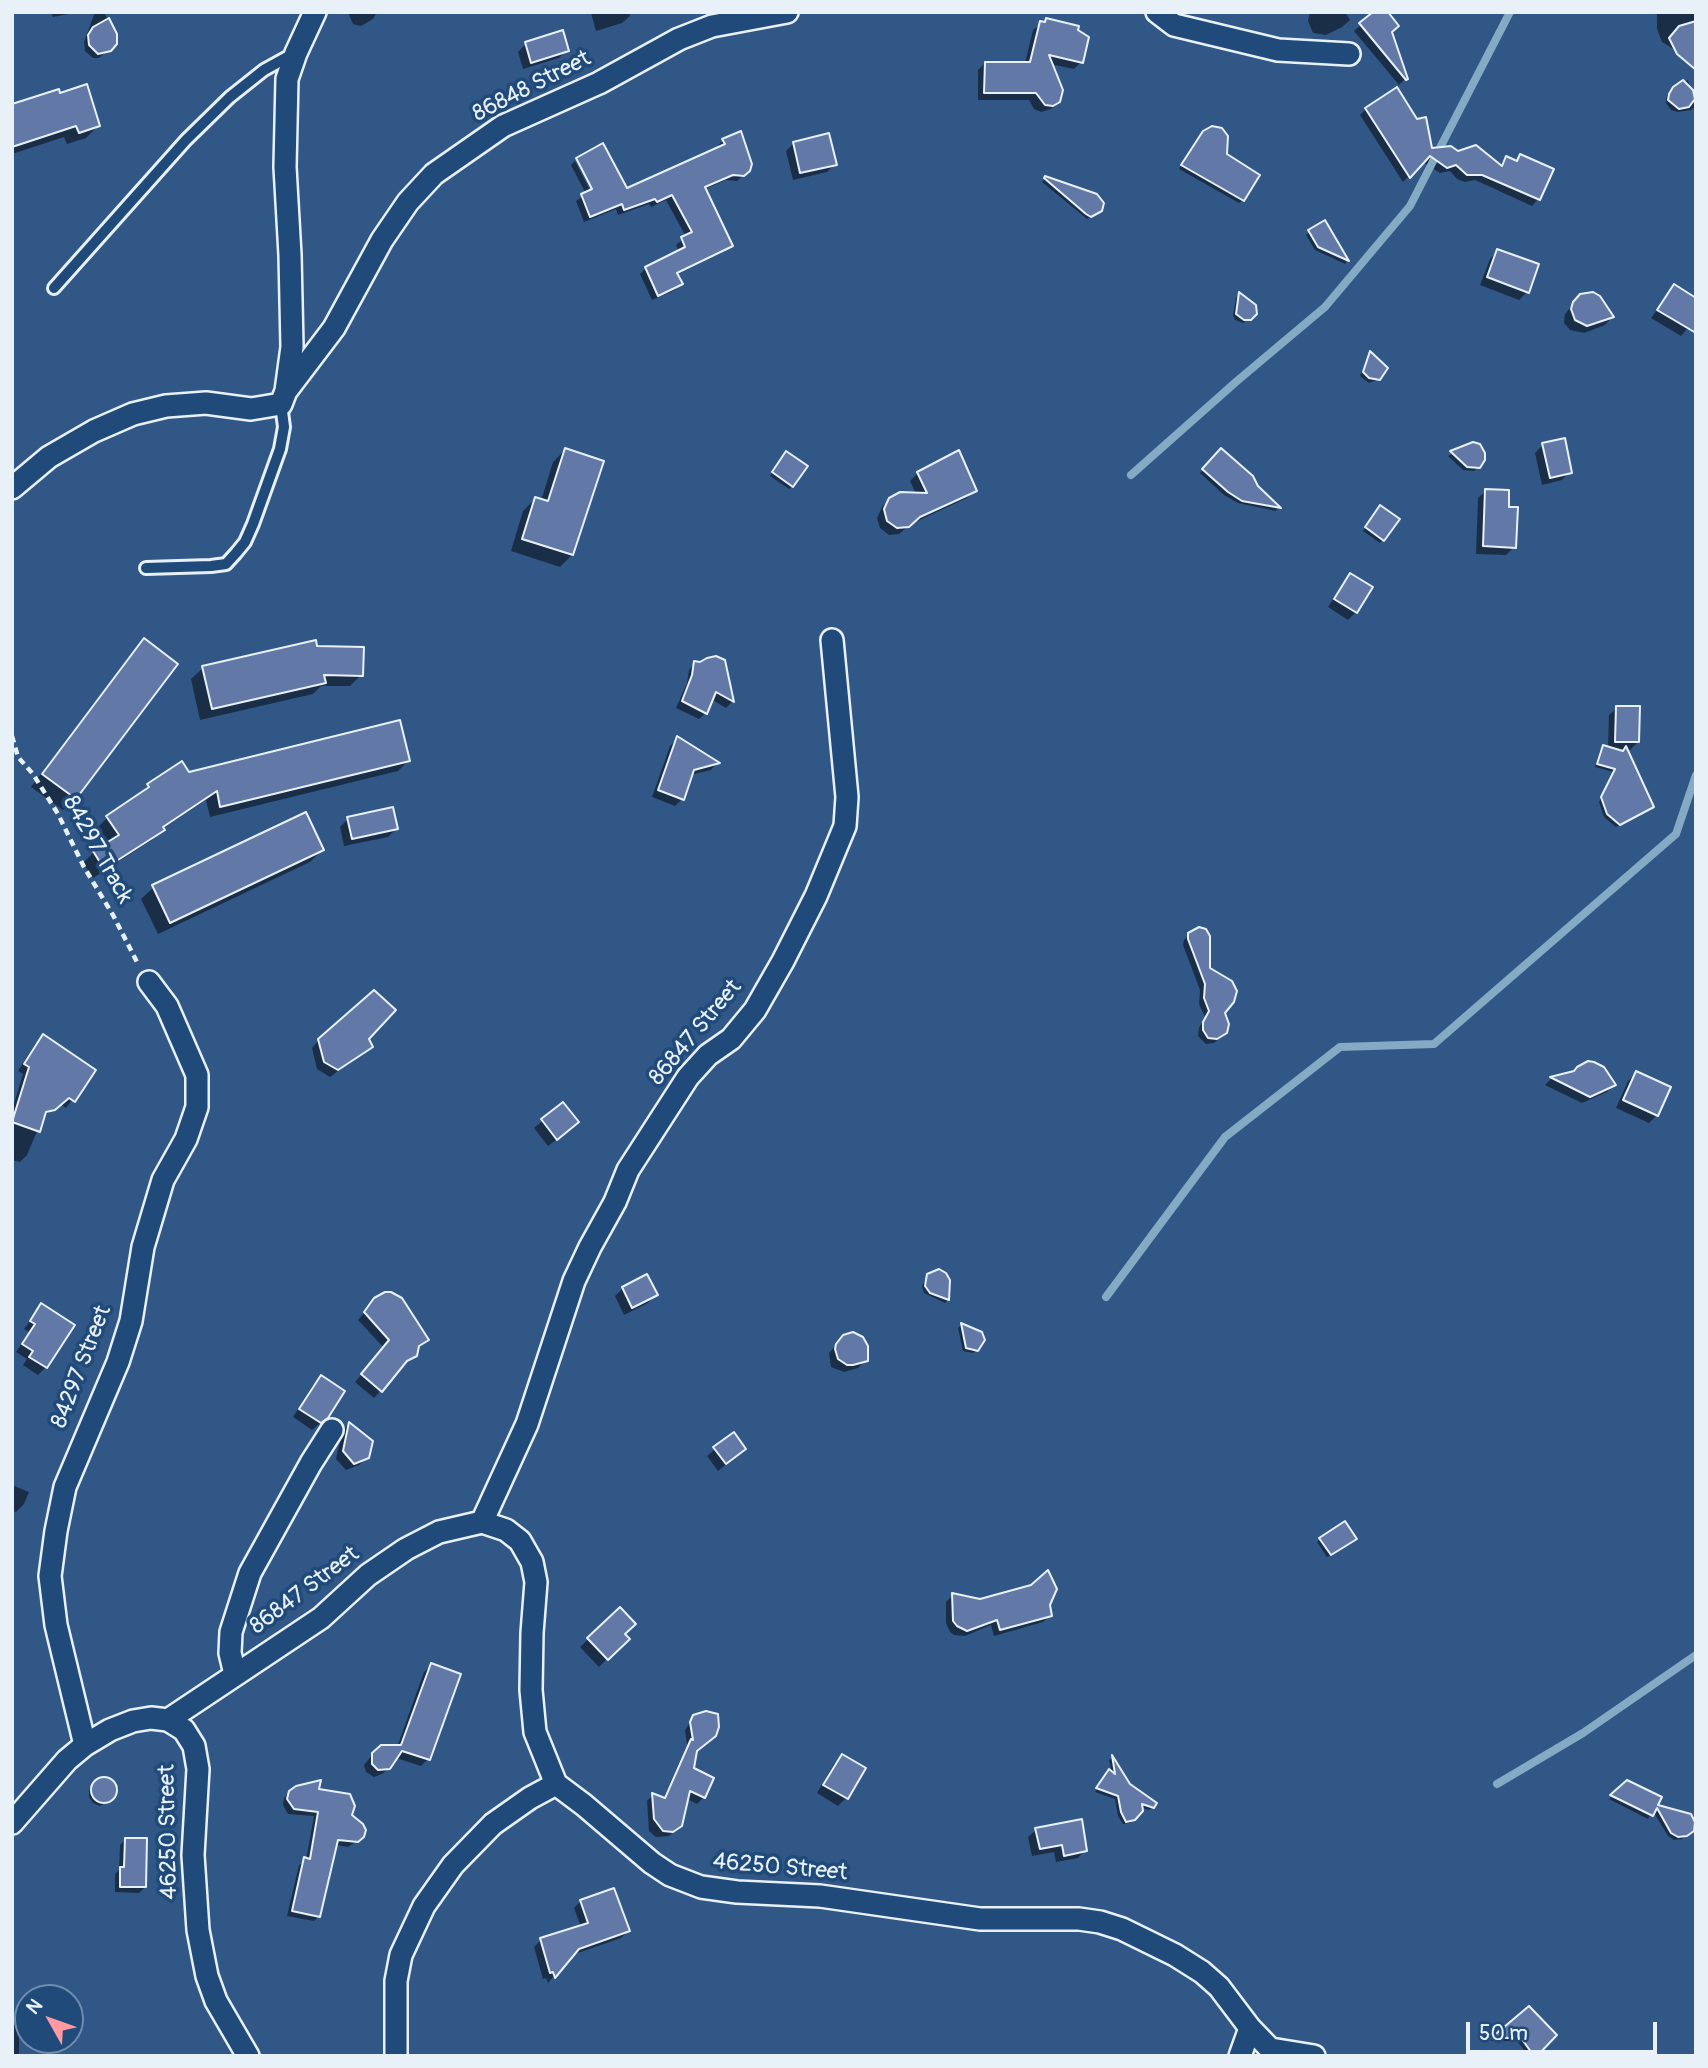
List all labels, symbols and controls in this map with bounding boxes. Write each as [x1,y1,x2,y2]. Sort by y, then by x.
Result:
street label: 86848 Street [468,45,596,129]
street label: 84297 Track [56,791,138,909]
street label: 86847 Street [644,975,748,1091]
street label: 84297 Street [46,1302,118,1432]
street label: 86847 Street [245,1541,365,1641]
street label: 46250 Street [154,1764,184,1900]
street label: 46250 Street [711,1848,849,1888]
north arrow [14,1984,84,2054]
text: N [21,1994,48,2019]
scale bar [1470,2008,1661,2052]
text: 50 m [1479,2020,1528,2047]

